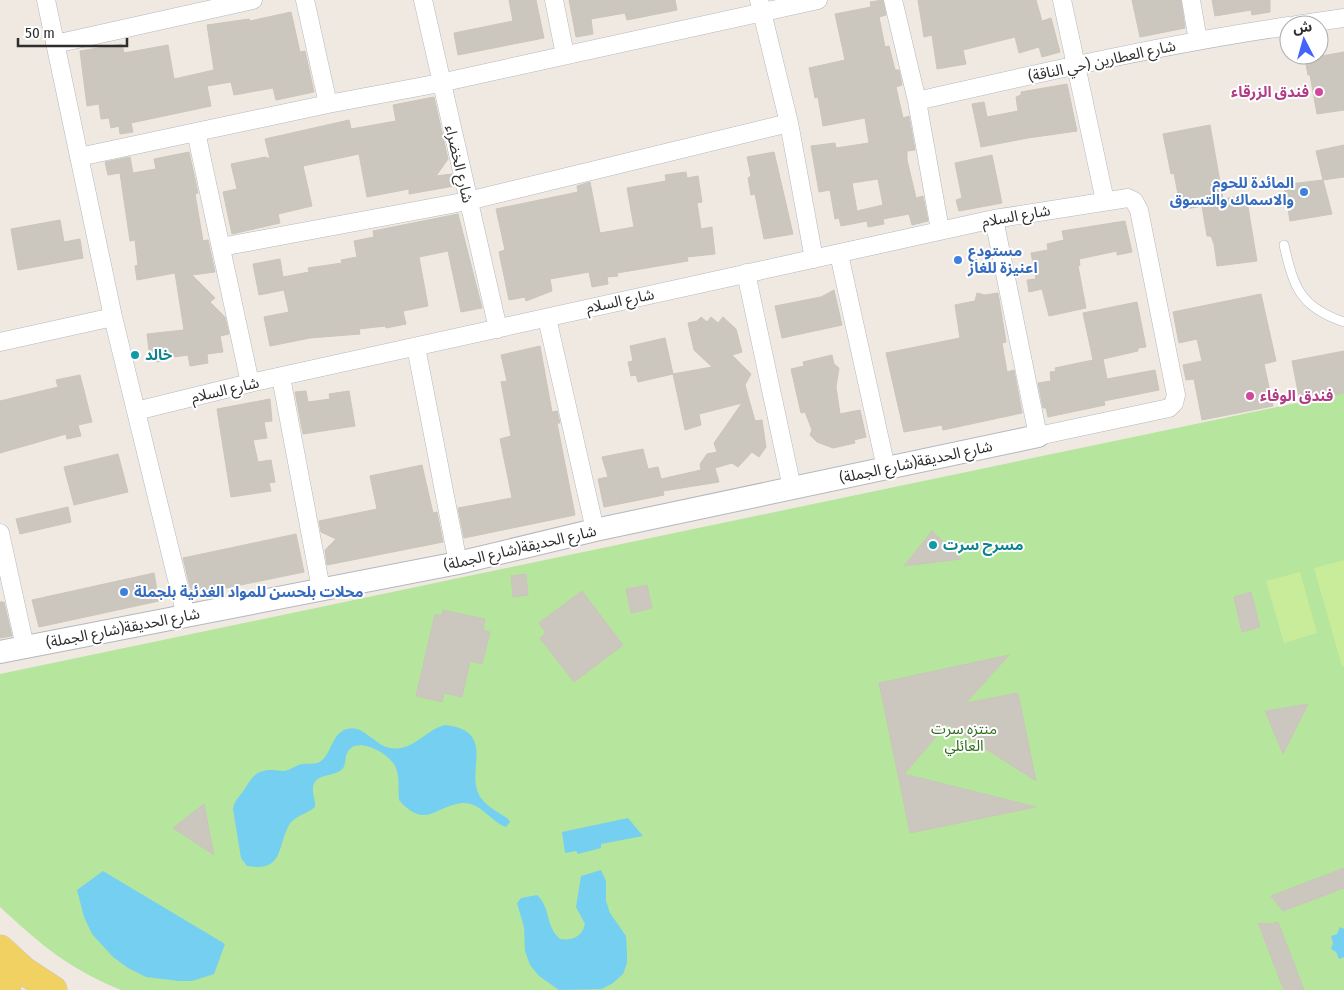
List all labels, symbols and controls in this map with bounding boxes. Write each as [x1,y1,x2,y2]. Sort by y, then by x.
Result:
scale bar [18,15,126,47]
north arrow [1279,15,1329,65]
text: ش [1292,18,1313,37]
text: 50 m [25,24,55,42]
street label: شارع العطارين (حي الناقة) [1027,37,1178,88]
place label: فندق الزرقاء [1231,83,1309,101]
marker: فندق الزرقاء [1313,86,1325,98]
street label: شارع الخضراء [438,123,477,206]
place label: المائدة للحوم والاسماك والتسوق [1170,174,1294,209]
marker: المائدة للحوم والاسماك والتسوق [1298,186,1310,198]
street label: شارع السلام [980,201,1052,234]
place label: مستودع اعنيزة للغاز [967,242,1037,277]
marker: مستودع اعنيزة للغاز [952,254,964,266]
street label: شارع السلام [584,285,657,320]
place label: خالد [145,346,173,364]
marker: خالد [129,349,141,361]
street label: شارع السلام [189,373,262,409]
place label: فندق الوفاء [1260,387,1333,405]
marker: فندق الوفاء [1244,390,1256,402]
street label: شارع الحديقة(شارع الجملة) [838,437,995,490]
street label: شارع الحديقة(شارع الجملة) [442,522,599,577]
place label: مسرح سرت [943,536,1024,556]
marker: مسرح سرت [927,539,939,551]
place label: محلات بلحسن للمواد الغدئية بلجملة [134,583,364,601]
marker: محلات بلحسن للمواد الغدئية بلجملة [118,586,130,598]
street label: شارع الحديقة(شارع الجملة) [45,604,202,655]
park label: منتزه سرت العائلي [931,720,997,757]

